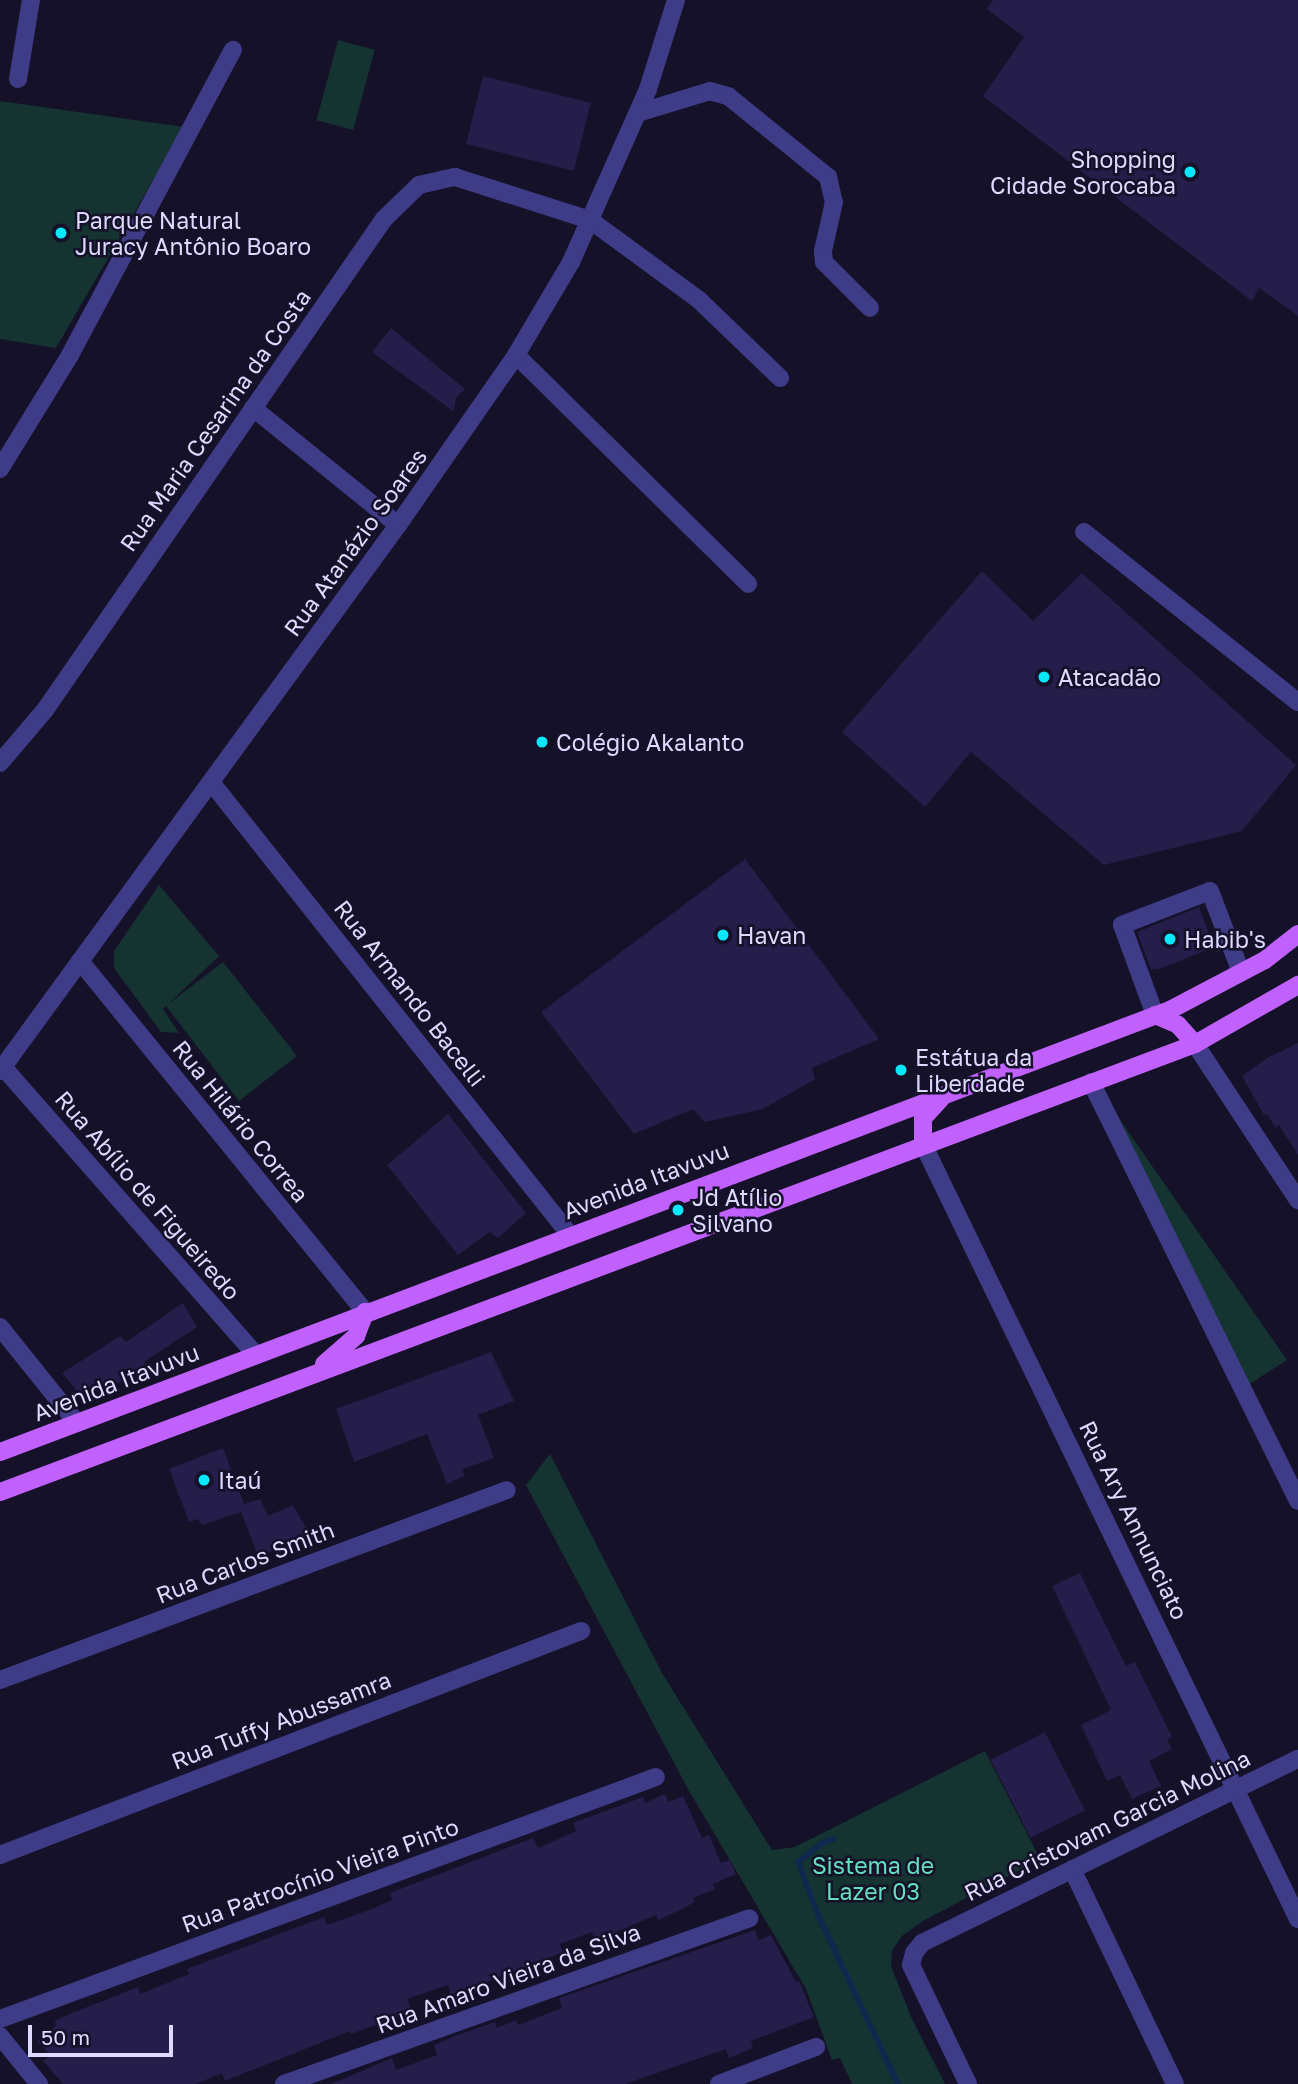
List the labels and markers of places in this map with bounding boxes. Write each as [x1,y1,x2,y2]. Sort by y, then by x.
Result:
place label: Shopping Cidade Sorocaba [990,145,1176,199]
marker: Shopping Cidade Sorocaba [1182,164,1198,180]
place label: Parque Natural Juracy Antônio Boaro [75,206,311,260]
marker: Parque Natural Juracy Antônio Boaro [53,225,69,241]
place label: Atacadão [1058,663,1161,691]
marker: Atacadão [1036,669,1052,685]
place label: Colégio Akalanto [556,728,744,756]
marker: Colégio Akalanto [534,734,550,750]
place label: Havan [737,921,806,949]
place label: Habib's [1184,925,1266,953]
marker: Havan [715,927,731,943]
marker: Habib's [1162,931,1178,947]
place label: Estátua da Liberdade [915,1043,1032,1097]
marker: Estátua da Liberdade [893,1062,909,1078]
place label: Jd Atílio Silvano [692,1183,782,1237]
marker: Jd Atílio Silvano [670,1202,686,1218]
place label: Itaú [218,1466,261,1494]
marker: Itaú [196,1472,212,1488]

